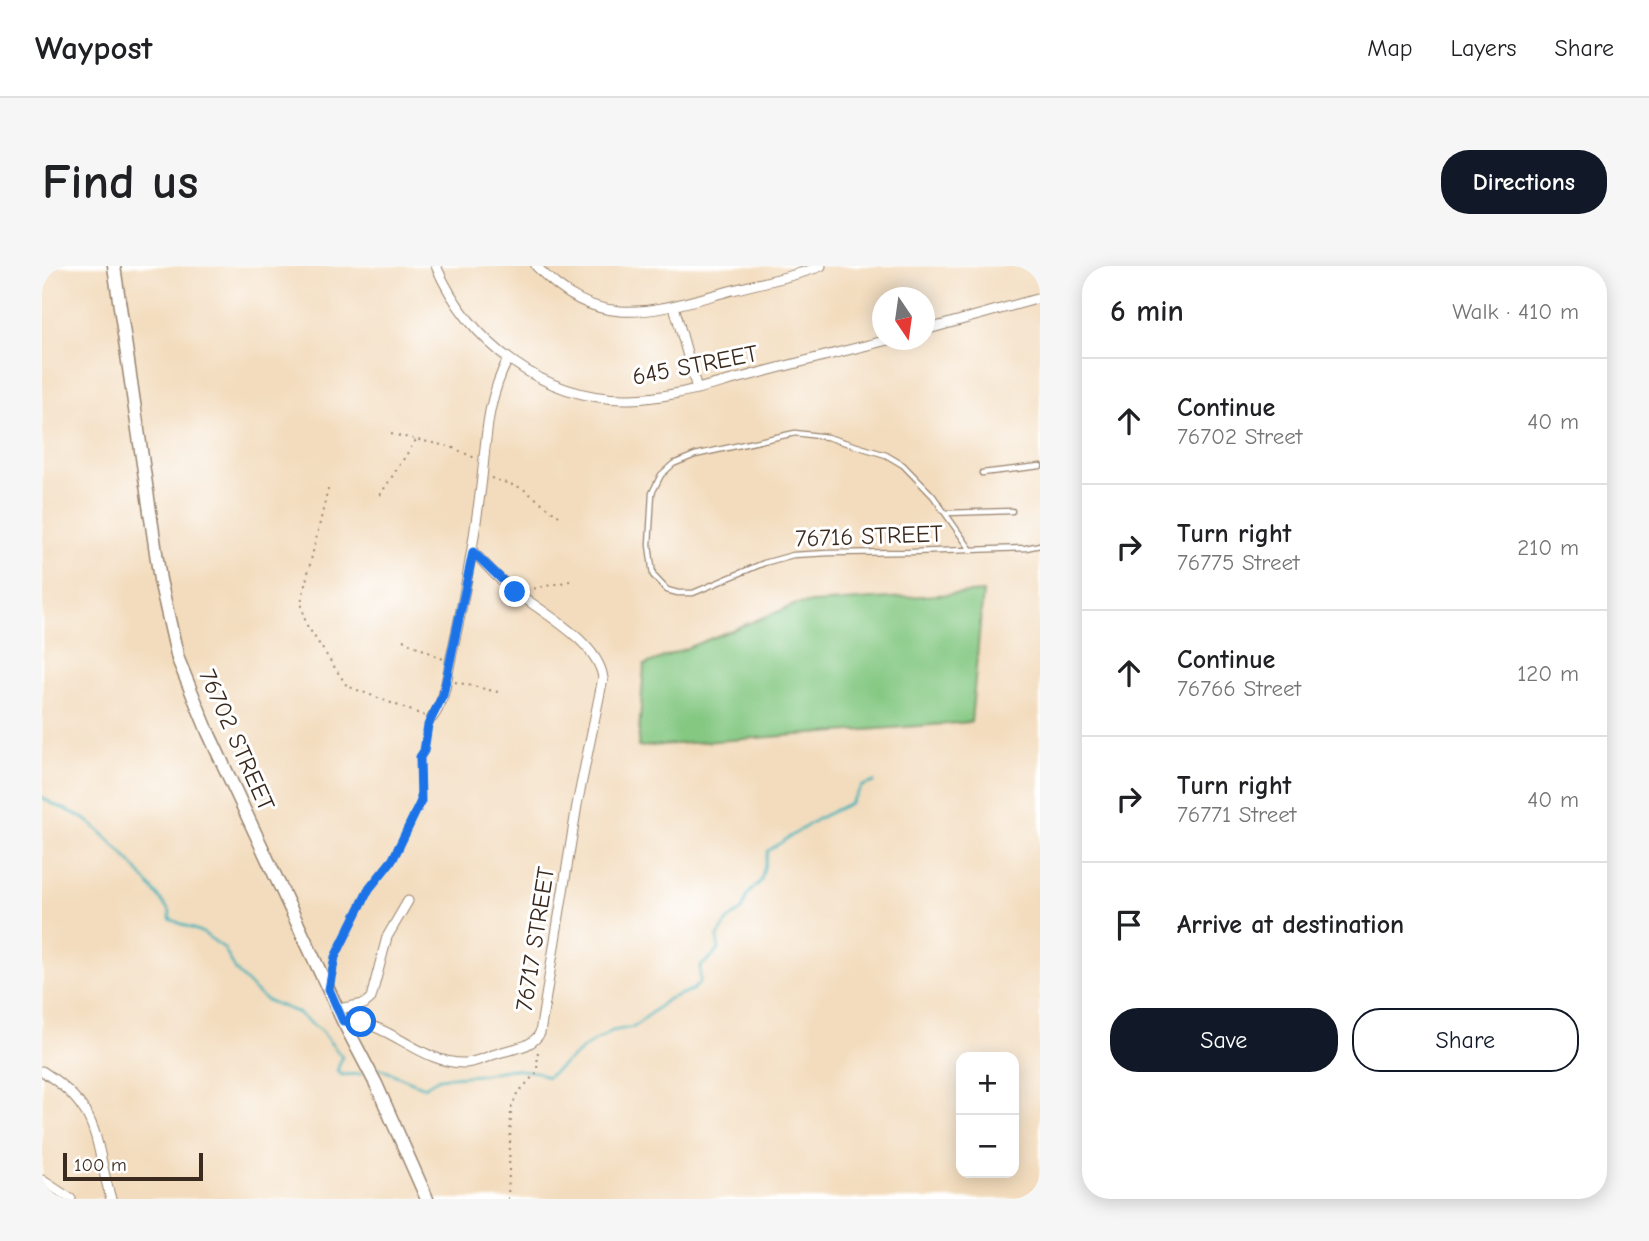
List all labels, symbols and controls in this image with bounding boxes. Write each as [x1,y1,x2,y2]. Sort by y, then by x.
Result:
text: Waypost [35,29,152,67]
text: Map [1367,34,1413,62]
text: Layers [1451,34,1516,62]
text: Share [1554,34,1614,62]
button: Directions [1441,150,1607,214]
text: Find us [42,154,198,210]
north arrow [872,287,935,350]
text: 6 min [1110,294,1184,329]
text: Walk · 410 m [1452,298,1579,325]
street label: 645 STREET [630,339,761,391]
text: Continue [1177,393,1275,423]
icon: ahead [1110,402,1148,440]
text: 40 m [1527,408,1579,435]
text: 76702 Street [1177,423,1302,450]
street label: 76716 STREET [795,519,944,553]
text: Turn right [1177,519,1291,549]
icon: right [1110,528,1148,566]
text: 210 m [1517,534,1579,561]
text: 76775 Street [1177,549,1300,576]
route end [499,576,530,607]
text: Continue [1177,645,1275,675]
icon: ahead [1110,654,1148,692]
text: 120 m [1517,660,1579,687]
street label: 76702 STREET [193,665,281,816]
text: 76766 Street [1177,675,1301,702]
text: Turn right [1177,771,1291,801]
icon: right [1110,780,1148,818]
text: 40 m [1527,786,1579,813]
text: 76771 Street [1177,801,1296,828]
street label: 76717 STREET [510,864,560,1013]
icon: arrive [1110,906,1148,944]
text: Arrive at destination [1177,910,1404,940]
route start [345,1006,376,1037]
button: Save [1110,1008,1338,1072]
button: Share [1352,1008,1579,1072]
map controls [956,1052,1019,1178]
button: + [956,1052,1019,1115]
button: − [956,1115,1019,1178]
scale bar [63,1150,203,1182]
text: 100 m [74,1154,127,1176]

